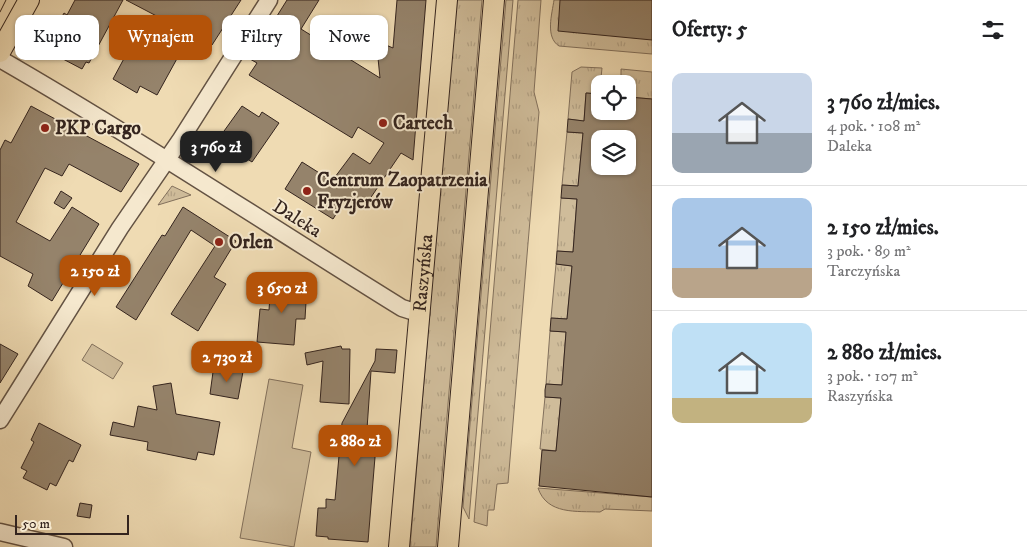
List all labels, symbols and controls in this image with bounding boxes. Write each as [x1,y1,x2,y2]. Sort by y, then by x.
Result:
chip: Kupno [15,15,99,60]
chip: Wynajem [109,15,212,60]
chip: Filtry [222,15,300,60]
chip: Nowe [310,15,388,60]
icon: filters [979,16,1007,44]
text: Oferty: 5 [672,17,747,43]
map controls [591,75,636,175]
button: locate [591,75,636,120]
text: 3 760 zł/mies. [827,90,940,116]
icon: home [712,93,772,153]
place label: Cartech [393,112,454,135]
text: 4 pok. · 108 m² [827,116,920,136]
place label: PKP Cargo [55,117,141,140]
marker: Cartech [377,117,389,129]
marker: PKP Cargo [39,122,51,134]
pin: 3 760 zł [164,130,268,173]
button: layers [591,130,636,175]
text: Daleka [827,136,872,156]
text: 3 760 zł [191,137,241,157]
place label: Centrum Zaopatrzenia Fryzjerów [317,169,488,215]
marker: Centrum Zaopatrzenia Fryzjerów [301,185,313,197]
street label: Daleka [268,195,326,243]
text: 2 150 zł/mies. [827,215,939,241]
icon: home [712,218,772,278]
place label: Orlen [229,231,274,254]
street label: Raszyńska [408,233,438,313]
marker: Orlen [213,236,225,248]
text: 3 pok. · 89 m² [827,241,911,261]
pin: 2 150 zł [43,254,147,297]
text: 2 150 zł [71,261,119,281]
text: Tarczyńska [827,261,900,281]
pin: 3 650 zł [230,272,334,314]
text: 3 650 zł [257,278,307,298]
pin: 2 730 zł [175,340,279,383]
text: 2 880 zł/mies. [827,340,942,366]
icon: home [712,343,772,403]
text: 2 730 zł [202,347,252,367]
text: 3 pok. · 107 m² [827,366,918,386]
text: Raszyńska [827,386,893,406]
pin: 2 880 zł [303,424,407,467]
text: 2 880 zł [329,431,381,451]
scale bar [15,512,129,535]
text: 50 m [22,515,50,533]

